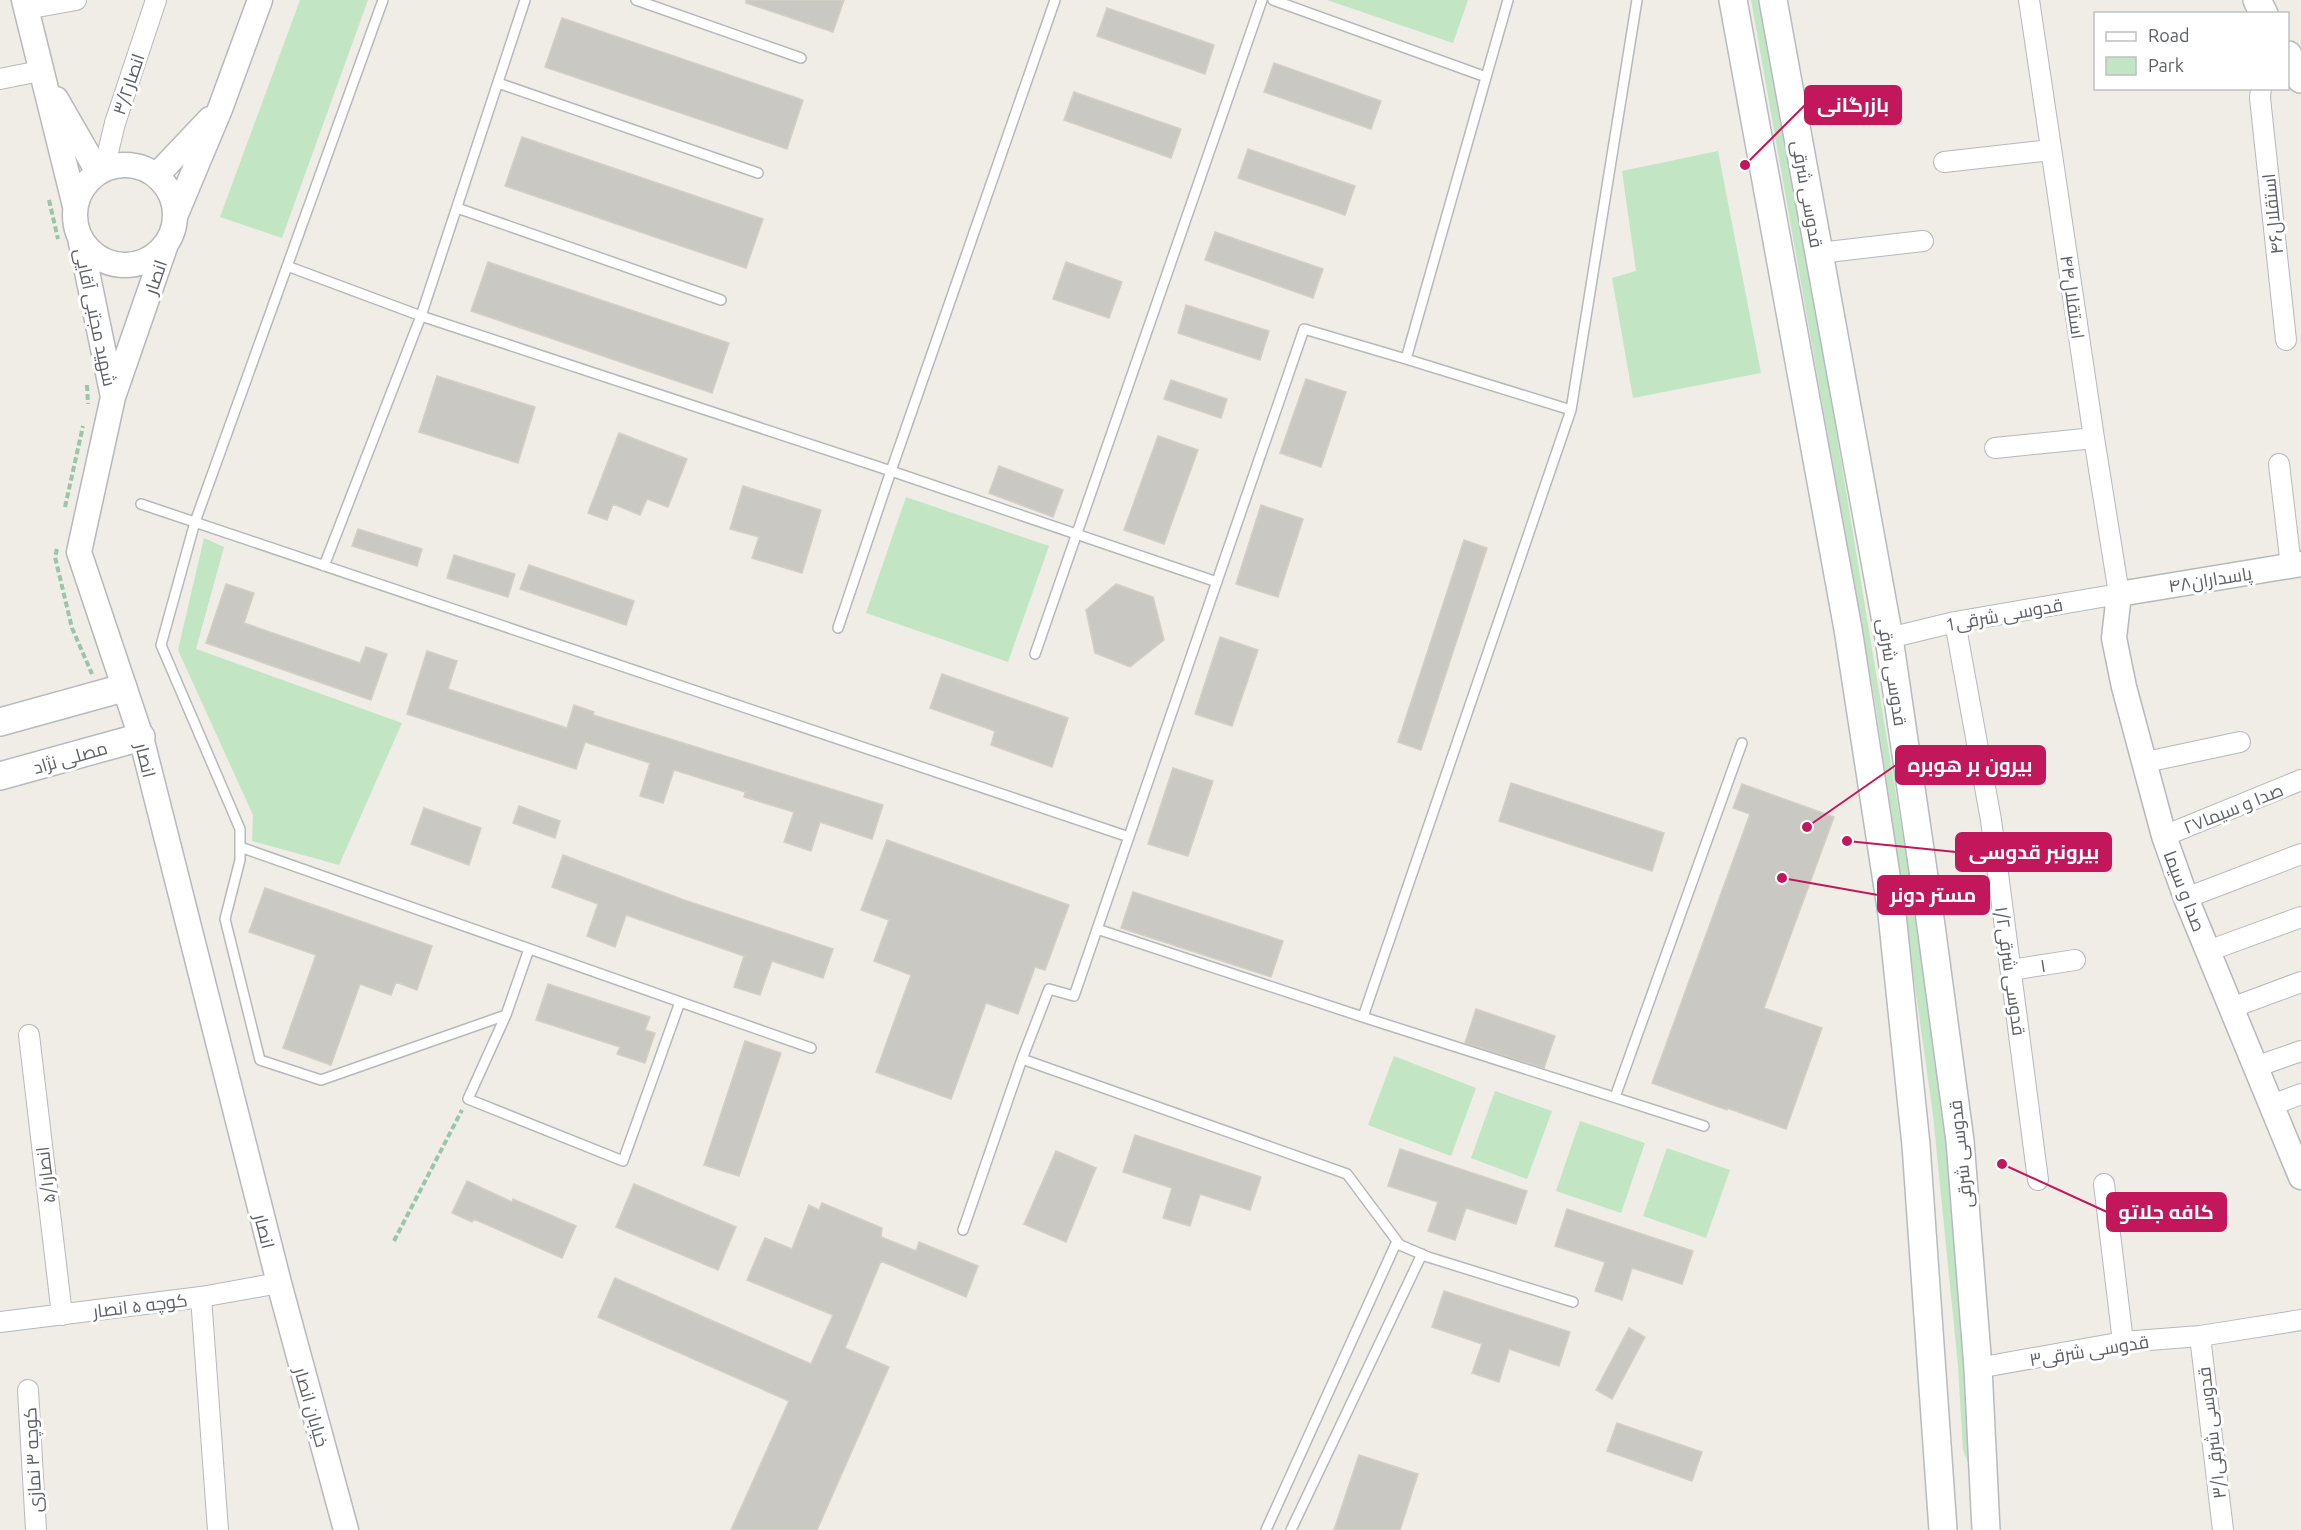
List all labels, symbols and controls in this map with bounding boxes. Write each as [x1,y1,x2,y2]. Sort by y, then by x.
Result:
legend [2094,12,2289,90]
text: Road [2148,25,2190,45]
street label: انصار۳/۲ [108,51,150,118]
text: Park [2148,55,2184,75]
callout: بازرگانی [1805,86,1901,124]
text: بازرگانی [1817,93,1889,117]
street label: قدوسی شرقی [1787,139,1827,250]
street label: استقلال۴۶ [2258,172,2288,255]
street label: شهید مجتبی آقایی [70,246,120,388]
street label: استقلال۴۴ [2055,254,2089,341]
street label: انصار [140,257,172,298]
street label: پاسداران۴۸ [2167,563,2254,598]
street label: 1قدوسی شرقی [1944,594,2065,636]
street label: قدوسی شرقی [1873,617,1911,727]
street label: مصلی نژاد [31,737,110,779]
street label: انصار [130,740,160,780]
callout: بیرون بر هوبره [1896,746,2045,784]
text: بیرون بر هوبره [1908,753,2032,777]
street label: صدا و سیما۲۷ [2180,779,2286,839]
callout: بیرونبر قدوسی [1956,833,2111,871]
text: بیرونبر قدوسی [1969,840,2099,864]
street label: صدا و سیما [2159,848,2210,935]
callout: مستر دونر [1878,876,1989,914]
text: مستر دونر [1889,883,1976,907]
street label: قدوسی شرقی۱/۲ [1990,905,2030,1037]
street label: ۱ [2039,955,2047,975]
street label: قدوسی شرقی [1944,1099,1978,1209]
street label: انصار۵/۱ [32,1145,60,1205]
callout: کافه جلاتو [2107,1193,2226,1231]
text: کافه جلاتو [2118,1200,2214,1224]
street label: انصار [249,1211,279,1251]
street label: کوچه ۵ انصار [91,1289,189,1324]
street label: قدوسی شرقی۳ [2028,1331,2150,1371]
street label: خیابان انصار [289,1364,333,1450]
street label: قدوسی شرقی۳/۱ [2193,1366,2231,1500]
street label: کوچه ۳ نمازی [19,1407,48,1513]

